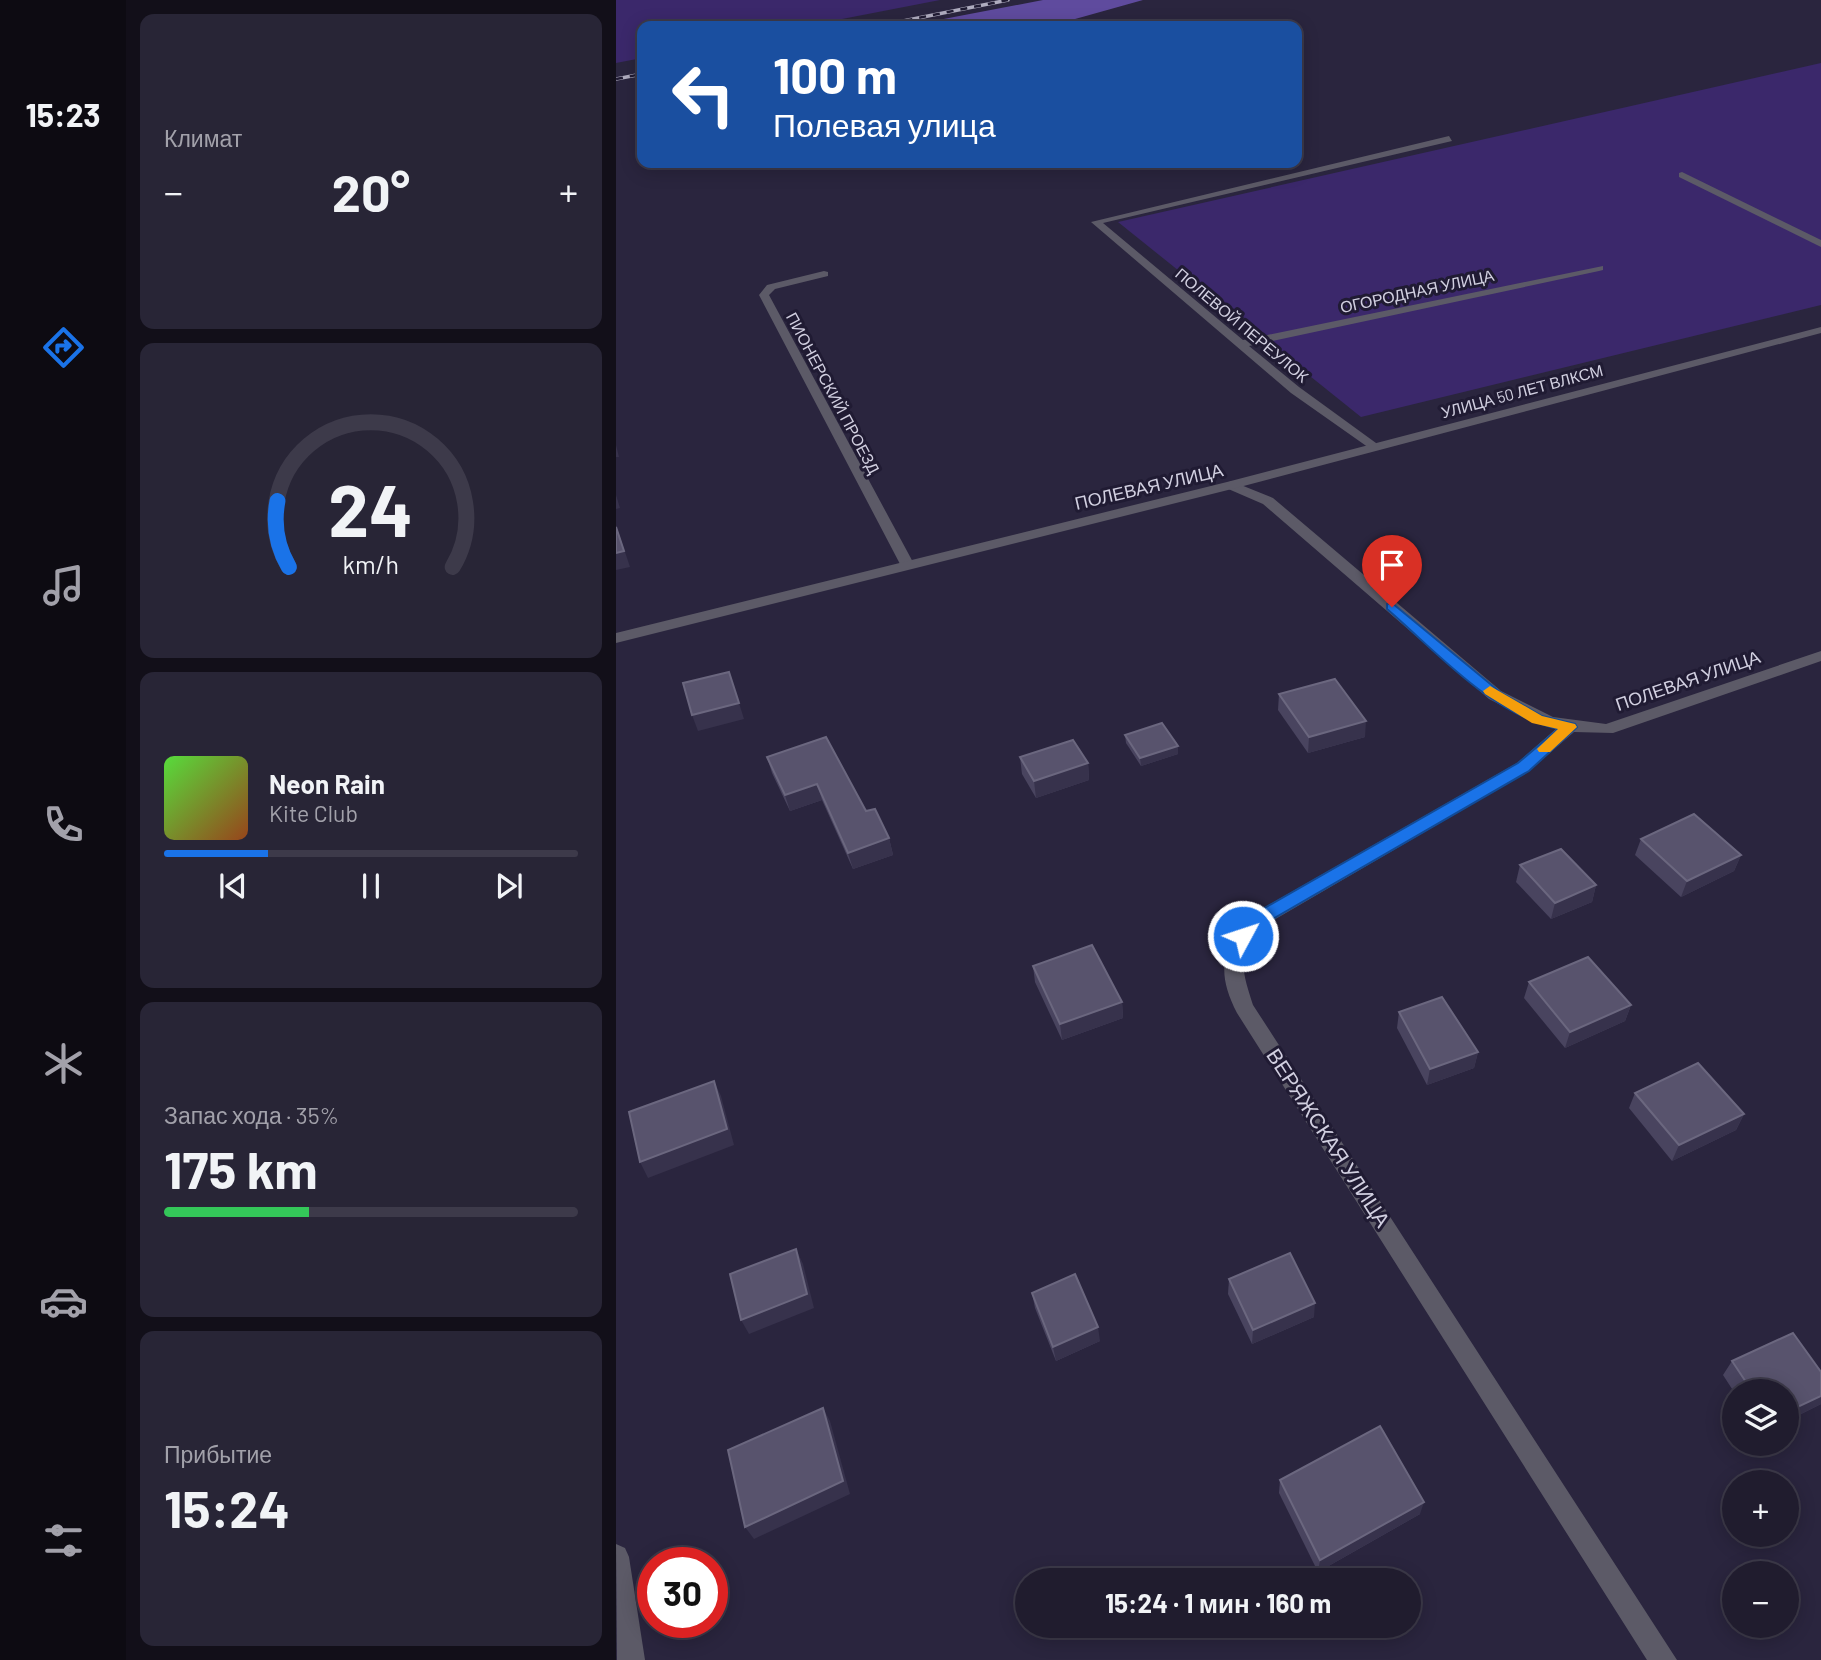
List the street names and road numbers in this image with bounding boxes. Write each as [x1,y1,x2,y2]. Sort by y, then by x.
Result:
street label: ПОЛЕВОЙ ПЕРЕУЛОК [1172,263,1313,386]
street label: ОГОРОДНАЯ УЛИЦА [1338,265,1496,316]
street label: ПИОНЕРСКИЙ ПРОЕЗД [783,309,884,477]
street label: УЛИЦА 50 ЛЕТ ВЛКСМ [1439,360,1605,421]
street label: ПОЛЕВАЯ УЛИЦА [1072,458,1225,514]
street label: ПОЛЕВАЯ УЛИЦА [1612,645,1763,715]
street label: ВЕРЯЖСКАЯ УЛИЦА [1262,1043,1396,1231]

